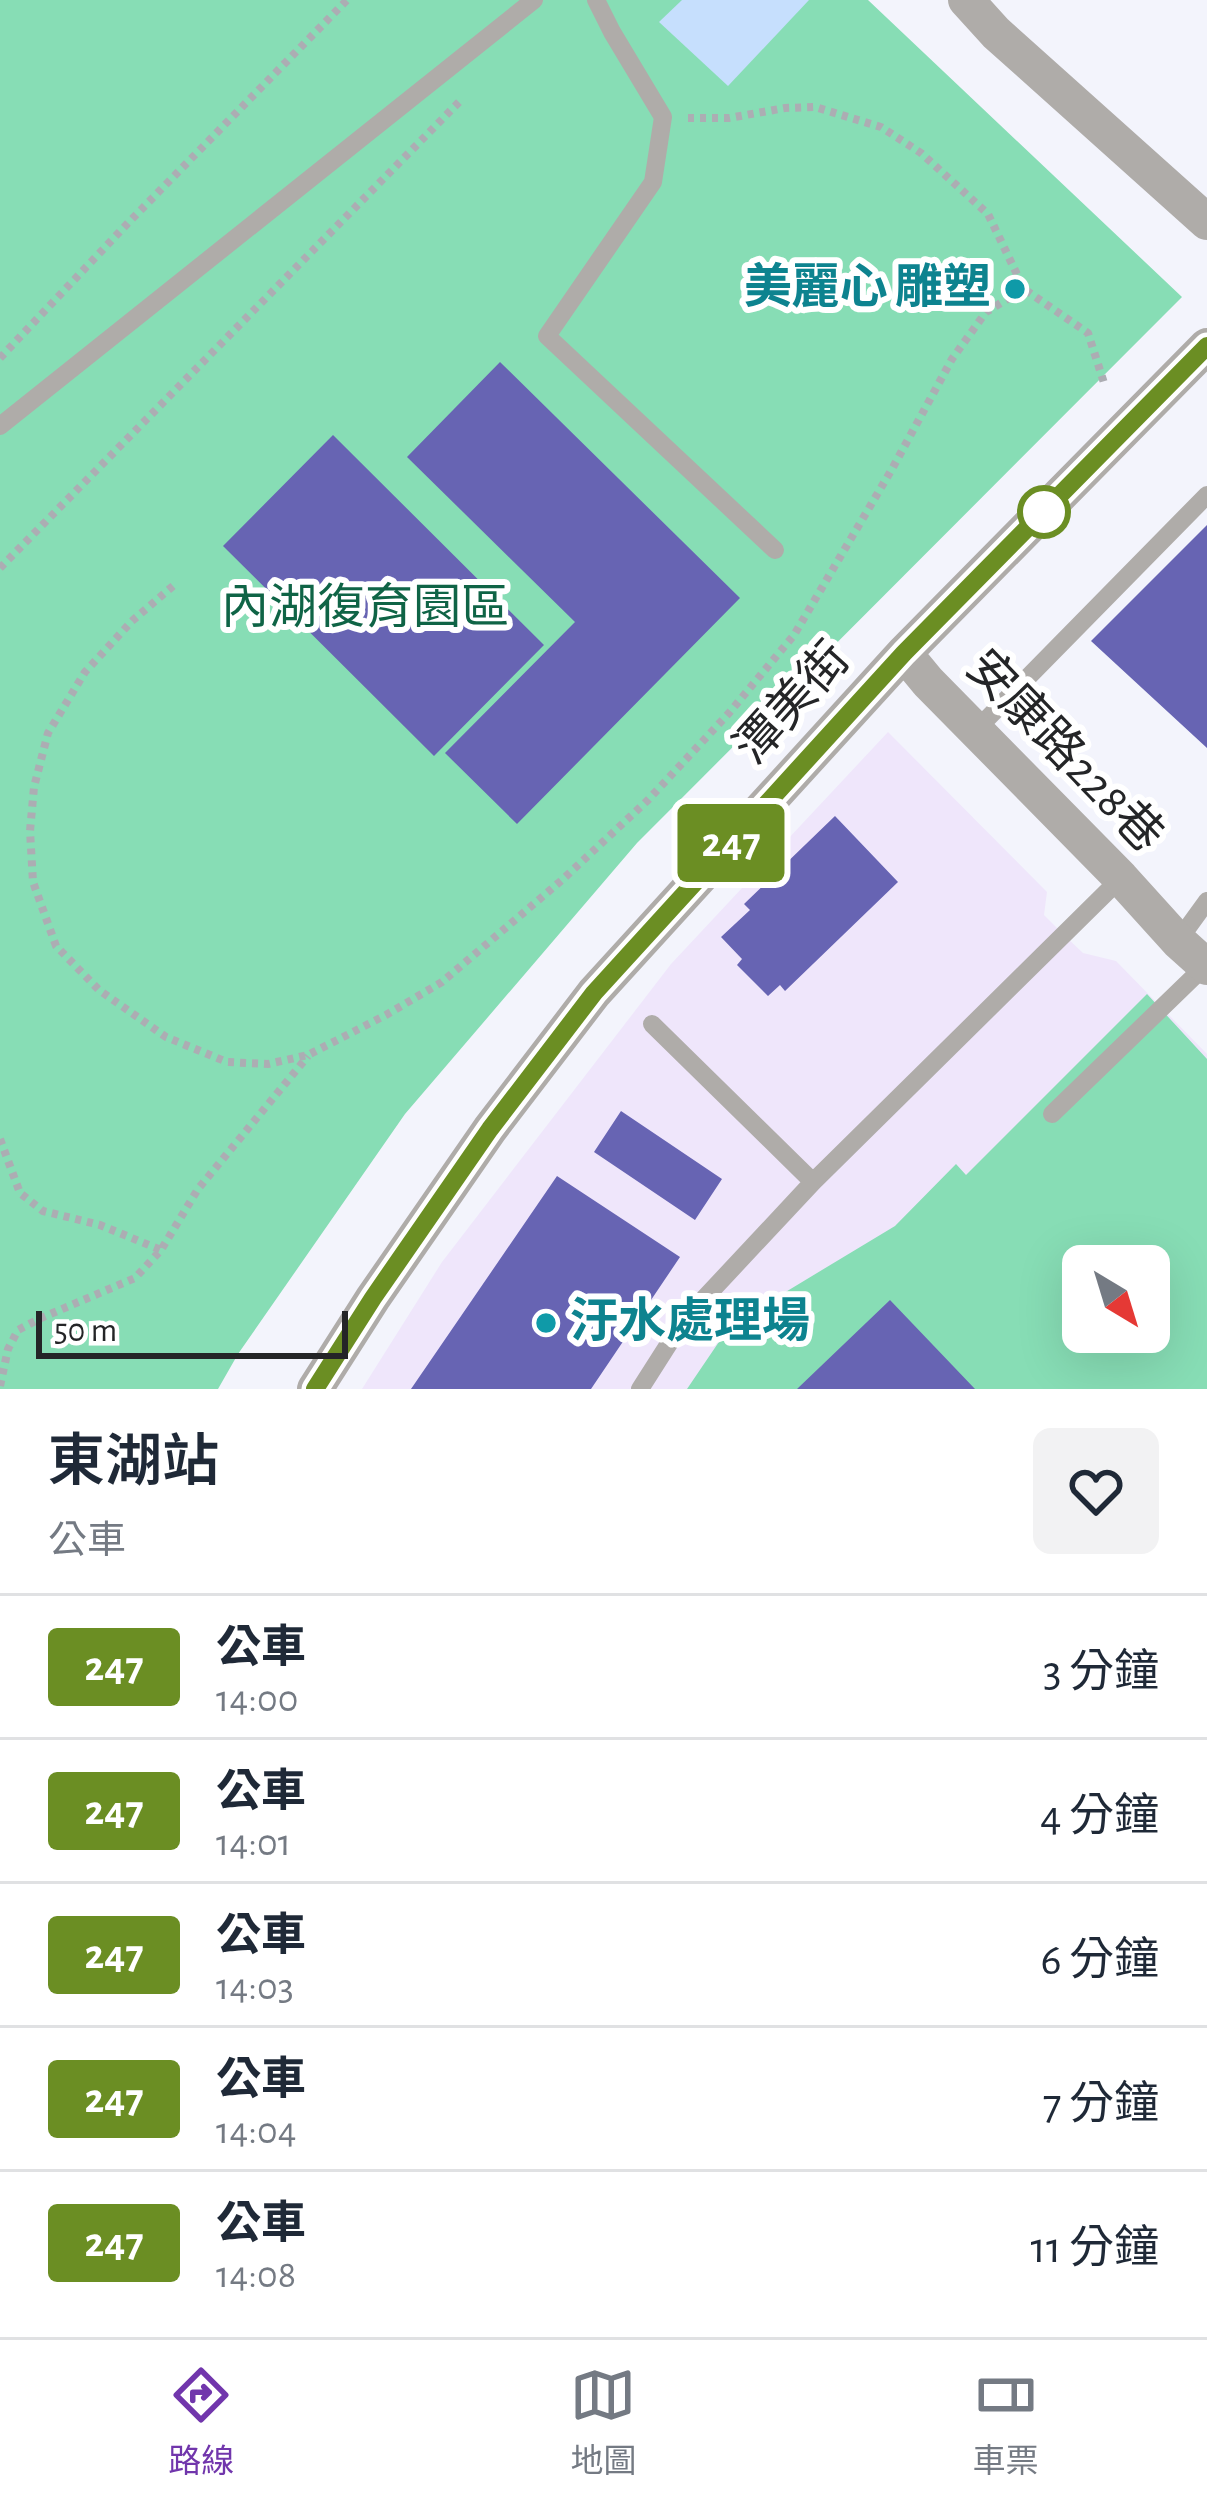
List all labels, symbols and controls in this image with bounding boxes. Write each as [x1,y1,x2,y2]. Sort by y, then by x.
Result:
place label: 美麗心 雕塑 [744,261,991,313]
marker: 美麗心 雕塑 [1002,276,1028,302]
unlabelled marker [1019,487,1069,537]
park label: 內湖復育園區 [221,581,509,633]
street label: 潭美街 [725,632,859,774]
street label: 安康路228巷 [957,640,1173,862]
line badge: 247 [662,804,800,882]
text: 247 [701,822,761,864]
north arrow [1062,1245,1170,1353]
map controls [1062,1245,1170,1353]
place label: 汙水處理場 [570,1296,810,1347]
scale bar [36,1305,348,1358]
marker: 汙水處理場 [533,1310,559,1336]
text: 50 m [54,1315,117,1348]
button: heart [1033,1428,1159,1554]
text: 東湖站 [48,1434,219,1491]
text: 公車 [48,1522,126,1561]
text: 公車 [216,1626,306,1671]
text: 247 [84,1646,144,1688]
text: 3 分鐘 [1043,1650,1159,1695]
text: 14:00 [216,1680,298,1719]
text: 公車 [216,1770,306,1815]
text: 247 [84,1790,144,1832]
text: 4 分鐘 [1040,1794,1159,1839]
text: 14:01 [216,1824,291,1863]
text: 公車 [216,1914,306,1959]
text: 247 [84,1934,144,1976]
text: 6 分鐘 [1040,1938,1159,1983]
text: 14:03 [216,1968,294,2007]
text: 公車 [216,2058,306,2103]
text: 247 [84,2078,144,2120]
text: 7 分鐘 [1043,2082,1159,2127]
text: 14:04 [216,2112,296,2151]
text: 公車 [216,2202,306,2247]
text: 247 [84,2222,144,2264]
text: 11 分鐘 [1031,2226,1159,2271]
text: 14:08 [216,2256,296,2295]
tab: 路線 [168,2362,234,2483]
tab: 地圖 [570,2362,636,2483]
tab: 車票 [973,2362,1039,2483]

